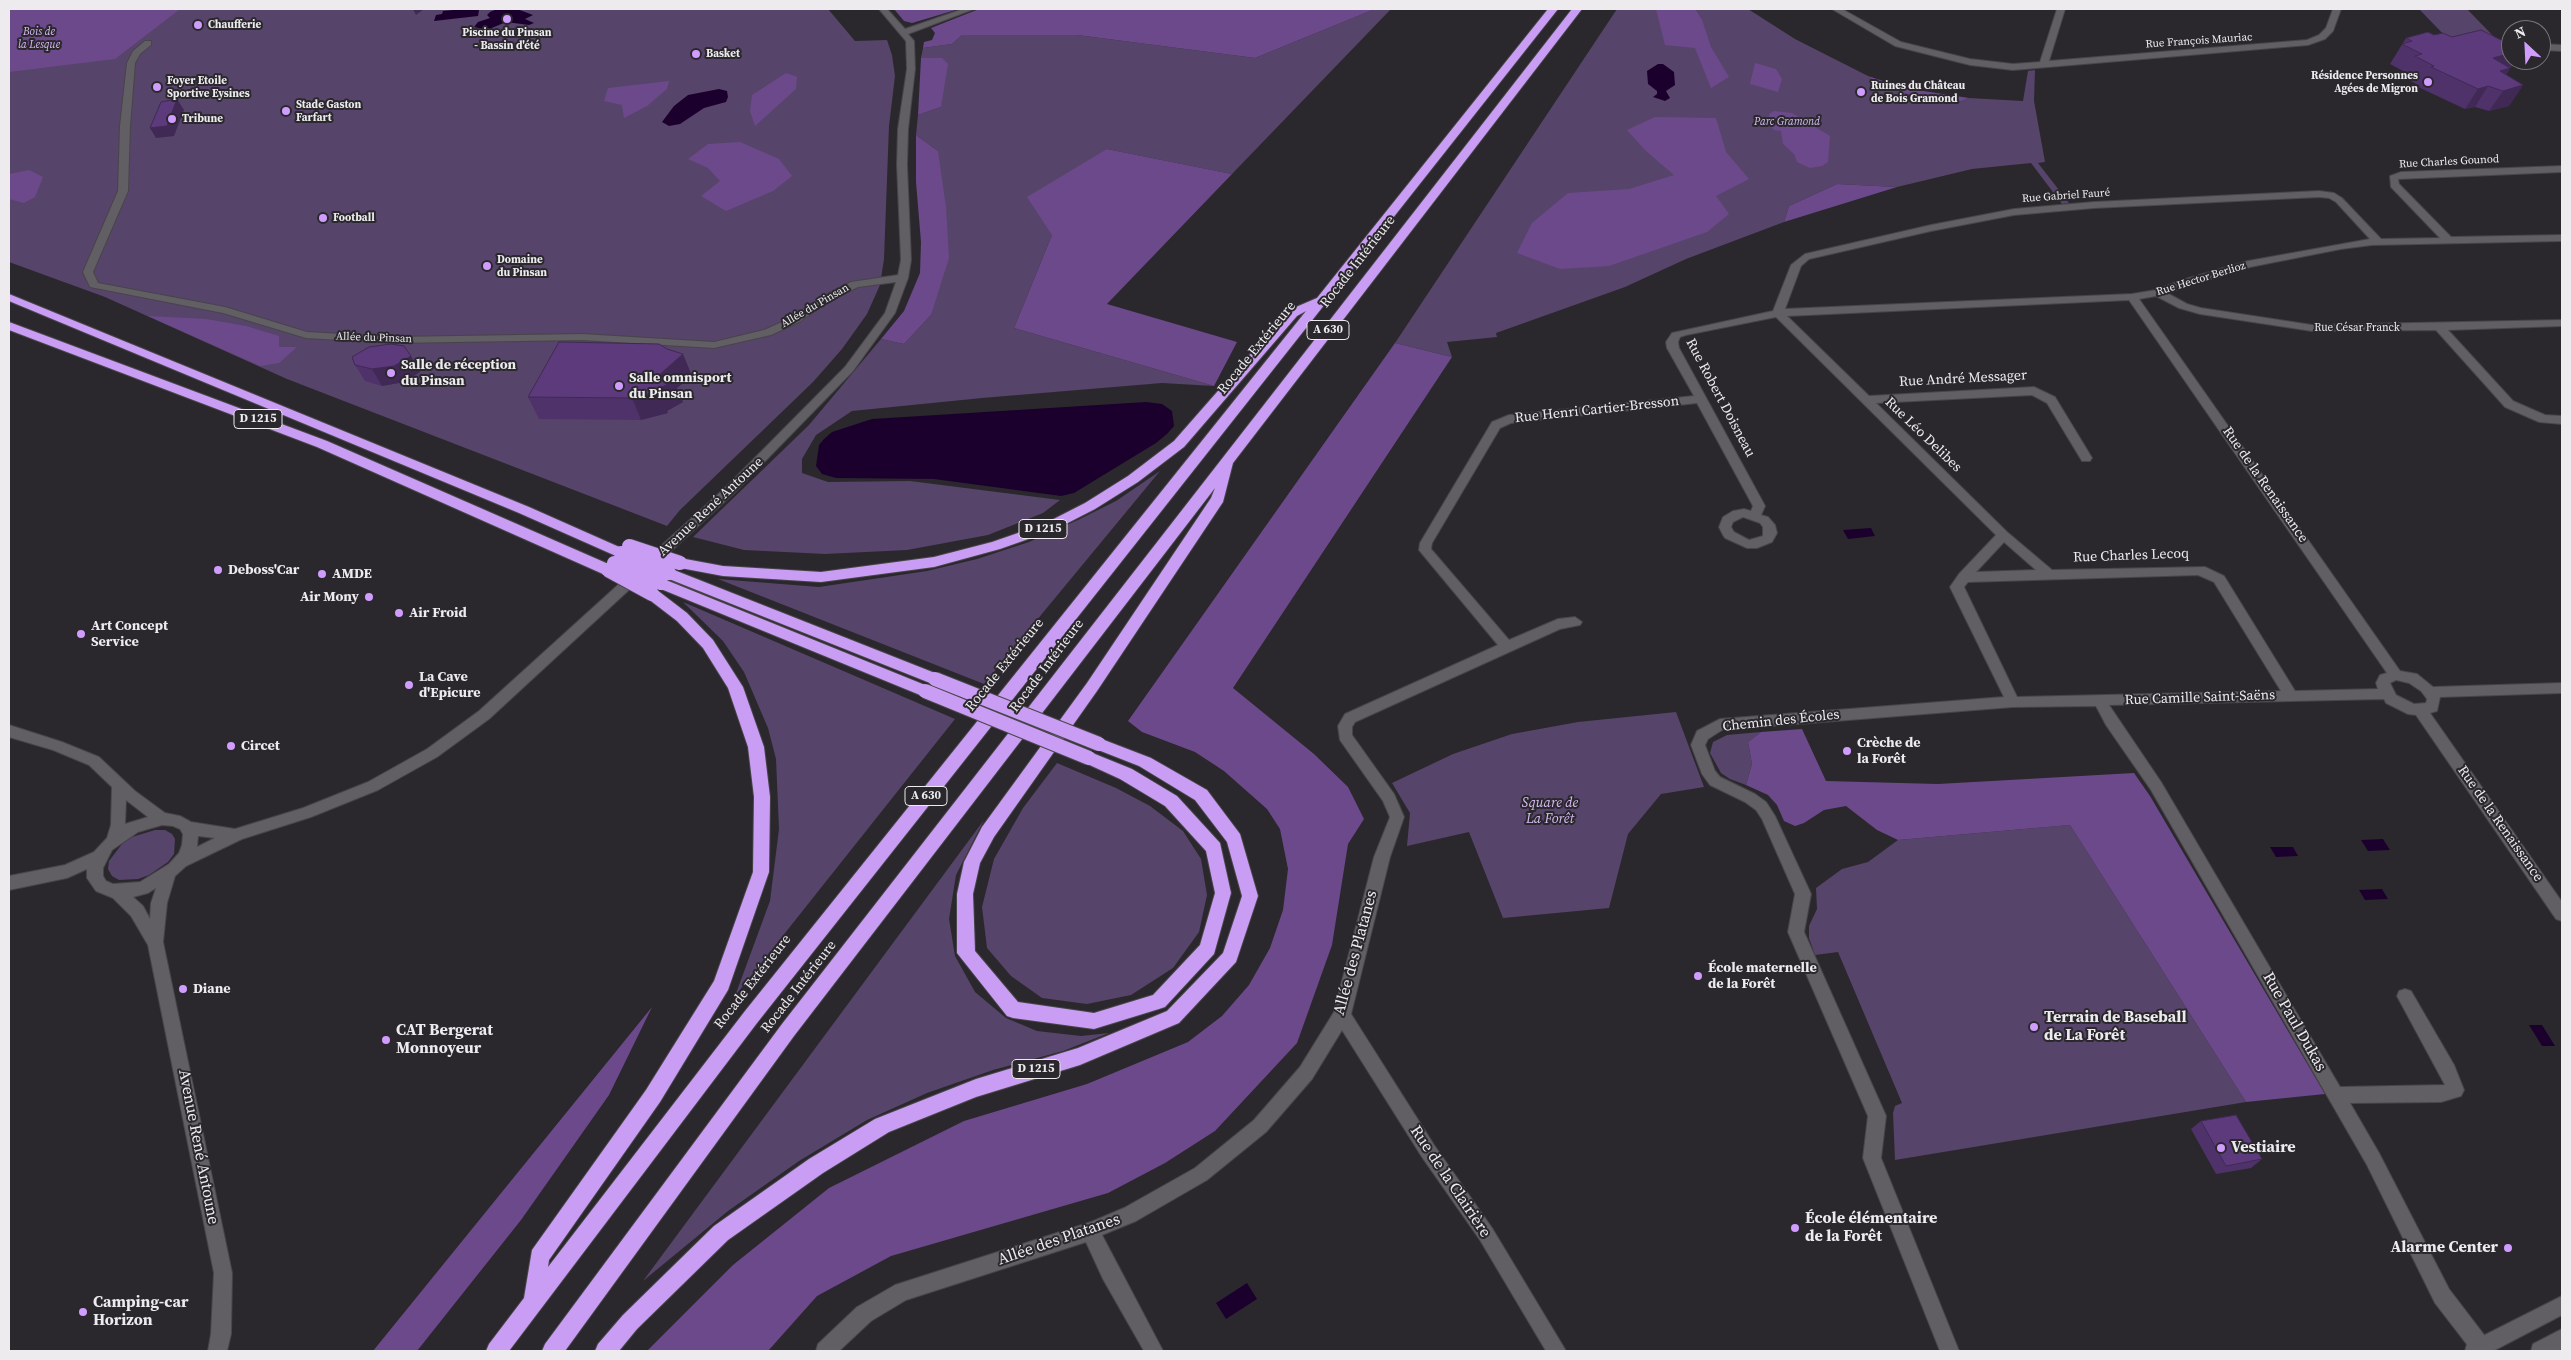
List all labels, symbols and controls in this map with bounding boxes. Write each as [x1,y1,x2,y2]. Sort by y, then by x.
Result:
marker: Piscine du Pinsan - Bassin d'été [501,13,513,25]
place label: Chaufferie [208,18,261,32]
marker: Chaufferie [192,19,204,31]
north arrow [2501,20,2551,70]
text: N [2511,21,2529,44]
park label: Bois de la Lesque [18,25,60,51]
place label: Piscine du Pinsan - Bassin d'été [462,26,552,52]
street label: Rue François Mauriac [2145,31,2253,51]
place label: Basket [706,47,740,61]
marker: Basket [690,48,702,60]
place label: Résidence Personnes Agées de Migron [2311,69,2418,95]
place label: Foyer Etoile Sportive Eysines [167,74,250,100]
marker: Résidence Personnes Agées de Migron [2422,76,2434,88]
place label: Ruines du Château de Bois Gramond [1871,79,1965,105]
marker: Foyer Etoile Sportive Eysines [151,81,163,93]
marker: Ruines du Château de Bois Gramond [1855,86,1867,98]
place label: Stade Gaston Farfart [296,98,361,124]
marker: Stade Gaston Farfart [280,105,292,117]
place label: Tribune [182,112,223,126]
marker: Tribune [166,113,178,125]
park label: Parc Gramond [1754,115,1820,129]
street label: Rue Charles Gounod [2399,153,2499,171]
street label: Rue Gabriel Fauré [2021,186,2111,206]
place label: Football [333,211,375,225]
marker: Football [317,212,329,224]
street label: Rocade Intérieure [1317,212,1399,312]
place label: Domaine du Pinsan [497,253,547,279]
street label: Rue Hector Berlioz [2155,259,2247,299]
marker: Domaine du Pinsan [481,260,493,272]
street label: Allée du Pinsan [779,281,851,331]
street label: Rocade Extérieure [1214,298,1300,398]
road number: A 630 [1307,320,1349,340]
street label: Rue César Franck [2314,321,2400,335]
street label: Allée du Pinsan [336,330,412,346]
street label: Rue Robert Doisneau [1682,336,1758,460]
place label: Salle de réception du Pinsan [401,357,516,390]
marker: Salle de réception du Pinsan [385,367,397,379]
street label: Rue André Messager [1899,367,2027,391]
place label: Salle omnisport du Pinsan [629,370,731,402]
marker: Salle omnisport du Pinsan [613,380,625,392]
street label: Rue Henri Cartier-Bresson [1514,393,1680,427]
street label: Rue Léo Delibes [1881,394,1965,476]
road number: D 1215 [234,409,282,428]
street label: Rue de la Renaissance [2219,424,2311,546]
street label: Avenue René Antoune [655,454,767,560]
road number: D 1215 [1019,520,1067,538]
street label: Rue Charles Lecoq [2073,546,2189,566]
place label: Deboss'Car [228,562,299,578]
marker: Deboss'Car [212,564,224,576]
place label: AMDE [332,566,372,582]
marker: AMDE [316,568,328,580]
place label: Air Mony [300,589,359,605]
marker: Air Mony [363,591,375,603]
place label: Air Froid [409,605,467,621]
marker: Air Froid [393,607,405,619]
street label: Rocade Extérieure [962,615,1048,715]
street label: Rocade Intérieure [1006,616,1088,716]
place label: Art Concept Service [91,618,168,650]
marker: Art Concept Service [75,628,87,640]
place label: La Cave d'Epicure [419,669,480,702]
marker: La Cave d'Epicure [403,679,415,691]
street label: Rue Camille Saint-Saëns [2124,687,2276,709]
street label: Chemin des Écoles [1722,707,1840,735]
place label: Crèche de la Forêt [1857,735,1921,768]
place label: Circet [241,738,280,754]
marker: Circet [225,740,237,752]
marker: Crèche de la Forêt [1841,745,1853,757]
street label: Rue de la Renaissance [2454,763,2546,885]
road number: A 630 [905,786,947,806]
park label: Square de La Forêt [1522,795,1578,828]
street label: Allée des Platanes [1330,889,1382,1017]
street label: Rocade Extérieure [711,932,795,1032]
street label: Rocade Intérieure [758,937,840,1037]
place label: École maternelle de la Forêt [1708,960,1817,992]
street label: Rue Paul Dukas [2258,969,2330,1075]
marker: École maternelle de la Forêt [1692,970,1704,982]
place label: Diane [193,981,231,997]
marker: Diane [177,983,189,995]
place label: Terrain de Baseball de La Forêt [2044,1008,2187,1046]
place label: CAT Bergerat Monnoyeur [396,1021,493,1059]
marker: Terrain de Baseball de La Forêt [2028,1021,2040,1033]
marker: CAT Bergerat Monnoyeur [380,1034,392,1046]
road number: D 1215 [1012,1060,1060,1078]
street label: Avenue René Antoune [174,1068,222,1226]
street label: Rue de la Clairière [1405,1122,1495,1242]
place label: Vestiaire [2231,1138,2296,1158]
marker: Vestiaire [2215,1142,2227,1154]
place label: École élémentaire de la Forêt [1805,1209,1937,1247]
street label: Allée des Platanes [995,1210,1123,1270]
marker: École élémentaire de la Forêt [1789,1222,1801,1234]
place label: Alarme Center [2390,1238,2498,1258]
marker: Alarme Center [2502,1242,2514,1254]
place label: Camping-car Horizon [93,1293,188,1331]
marker: Camping-car Horizon [77,1306,89,1318]

